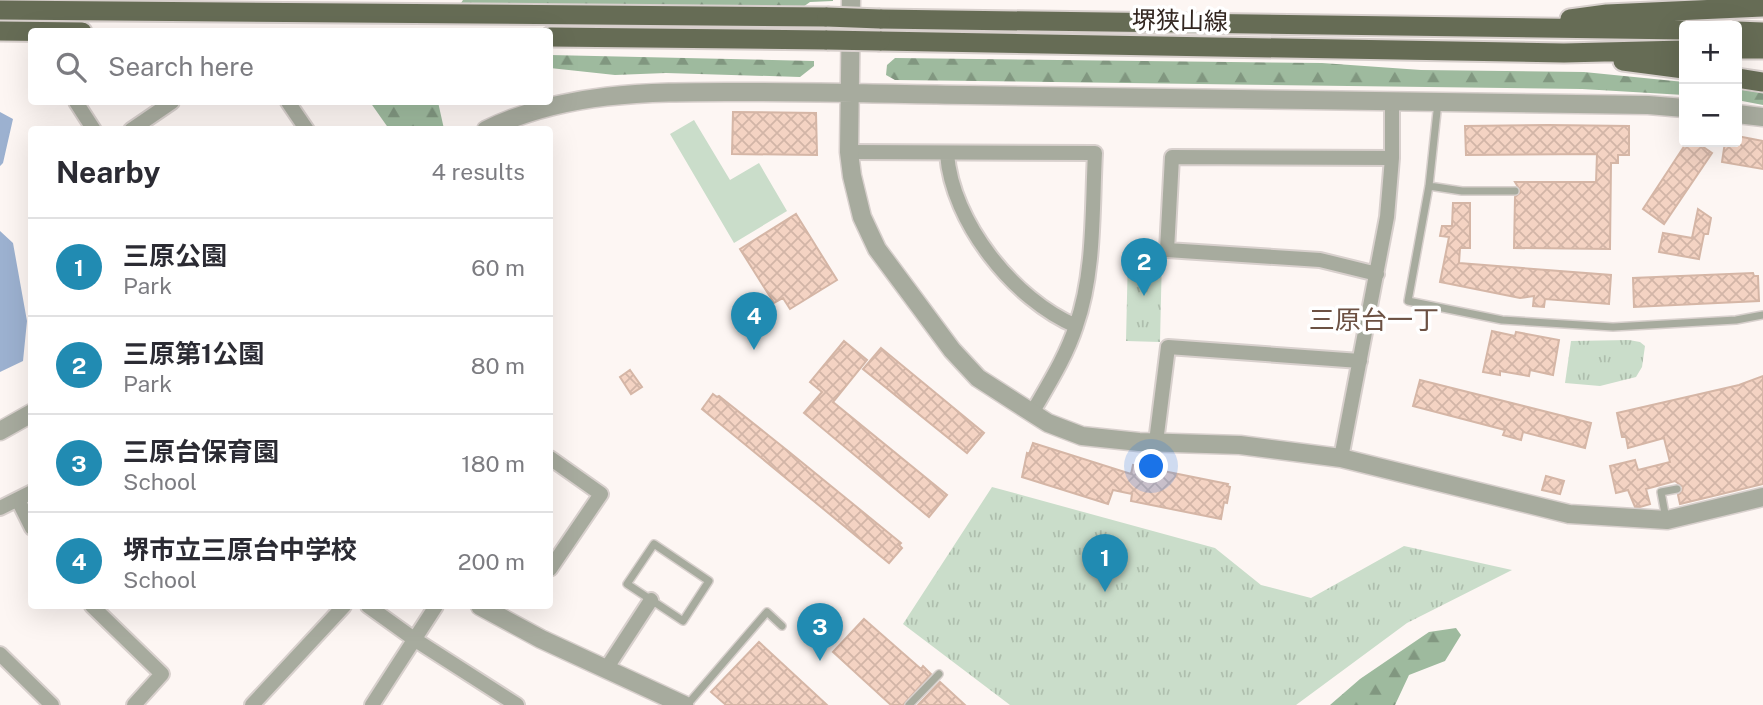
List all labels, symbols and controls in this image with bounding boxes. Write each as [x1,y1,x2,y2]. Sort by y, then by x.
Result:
street label: 堺狭山線 [1132,5,1228,35]
map controls [1679,21,1742,147]
button: + [1679,21,1742,84]
search box [28,28,553,105]
icon: search [52,48,90,86]
text: Search here [108,51,254,82]
button: − [1679,84,1742,147]
text: Nearby [56,154,160,190]
text: 4 results [431,158,525,185]
pin: 2 [1121,238,1167,296]
text: 三原公園 [123,240,227,271]
text: 1 [74,254,84,281]
text: 60 m [471,254,525,281]
text: Park [123,272,172,299]
pin: 4 [731,292,777,350]
district label: 三原台一丁 [1309,304,1439,335]
text: 三原第1公園 [123,338,264,369]
text: 2 [72,352,86,379]
text: 80 m [471,352,525,379]
text: Park [123,370,172,397]
text: 三原台保育園 [123,436,279,467]
your location [1134,449,1168,483]
text: 3 [71,450,87,477]
text: 180 m [461,450,525,477]
text: School [123,468,197,495]
text: 堺市立三原台中学校 [123,534,357,565]
pin: 1 [1082,534,1128,592]
text: 4 [71,548,87,575]
text: 200 m [458,548,525,575]
text: School [123,566,197,593]
pin: 3 [797,603,843,661]

